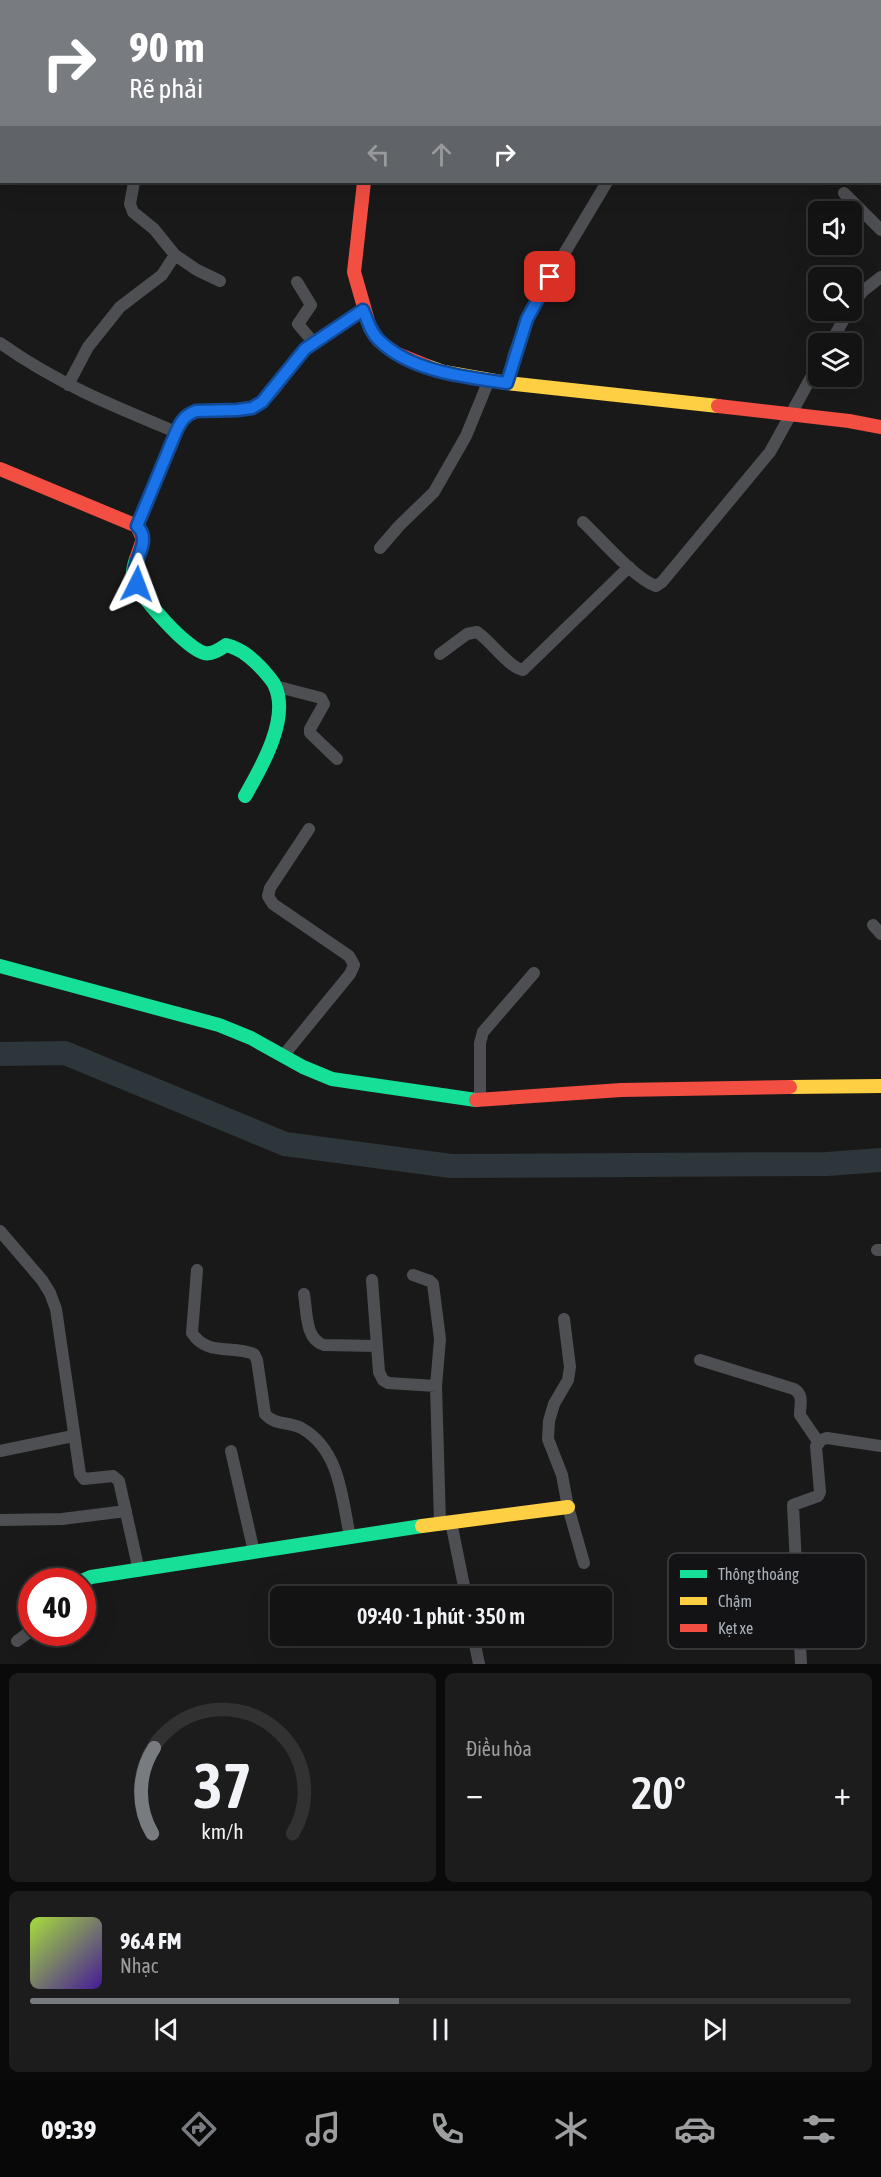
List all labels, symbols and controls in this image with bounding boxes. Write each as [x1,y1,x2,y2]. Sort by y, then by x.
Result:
text: 90 m [129,23,204,71]
icon: right [30,24,108,102]
text: Rẽ phải [129,73,203,104]
icon: left [362,138,395,171]
icon: ahead [425,138,458,171]
icon: right [488,138,521,171]
map controls [808,201,862,387]
button: sound [808,201,862,255]
pin [524,251,575,302]
icon: arrive [533,260,566,293]
button: search [808,267,862,321]
button: layers [808,333,862,387]
position arrow [105,552,169,616]
legend [668,1553,866,1649]
text: Thông thoáng [718,1565,799,1584]
speed limit sign: 40 [18,1568,96,1646]
text: Chậm [718,1592,752,1610]
text: 09:40 · 1 phút · 350 m [357,1603,525,1629]
text: Kẹt xe [718,1619,753,1637]
text: Điều hòa [466,1737,532,1760]
text: 37 [193,1750,252,1821]
text: 20° [631,1767,686,1819]
text: − [466,1774,483,1812]
text: + [834,1774,851,1812]
text: km/h [201,1820,244,1845]
text: 96.4 FM [120,1928,182,1954]
text: Nhạc [120,1954,158,1977]
icon: previous [150,2013,183,2046]
icon: pause [424,2013,457,2046]
icon: next [698,2013,731,2046]
icon: directions [178,2108,220,2150]
icon: music [302,2108,344,2150]
icon: phone [426,2108,468,2150]
icon: climate [550,2108,592,2150]
icon: car [674,2108,716,2150]
icon: filters [798,2108,840,2150]
text: 09:39 [41,2114,97,2145]

